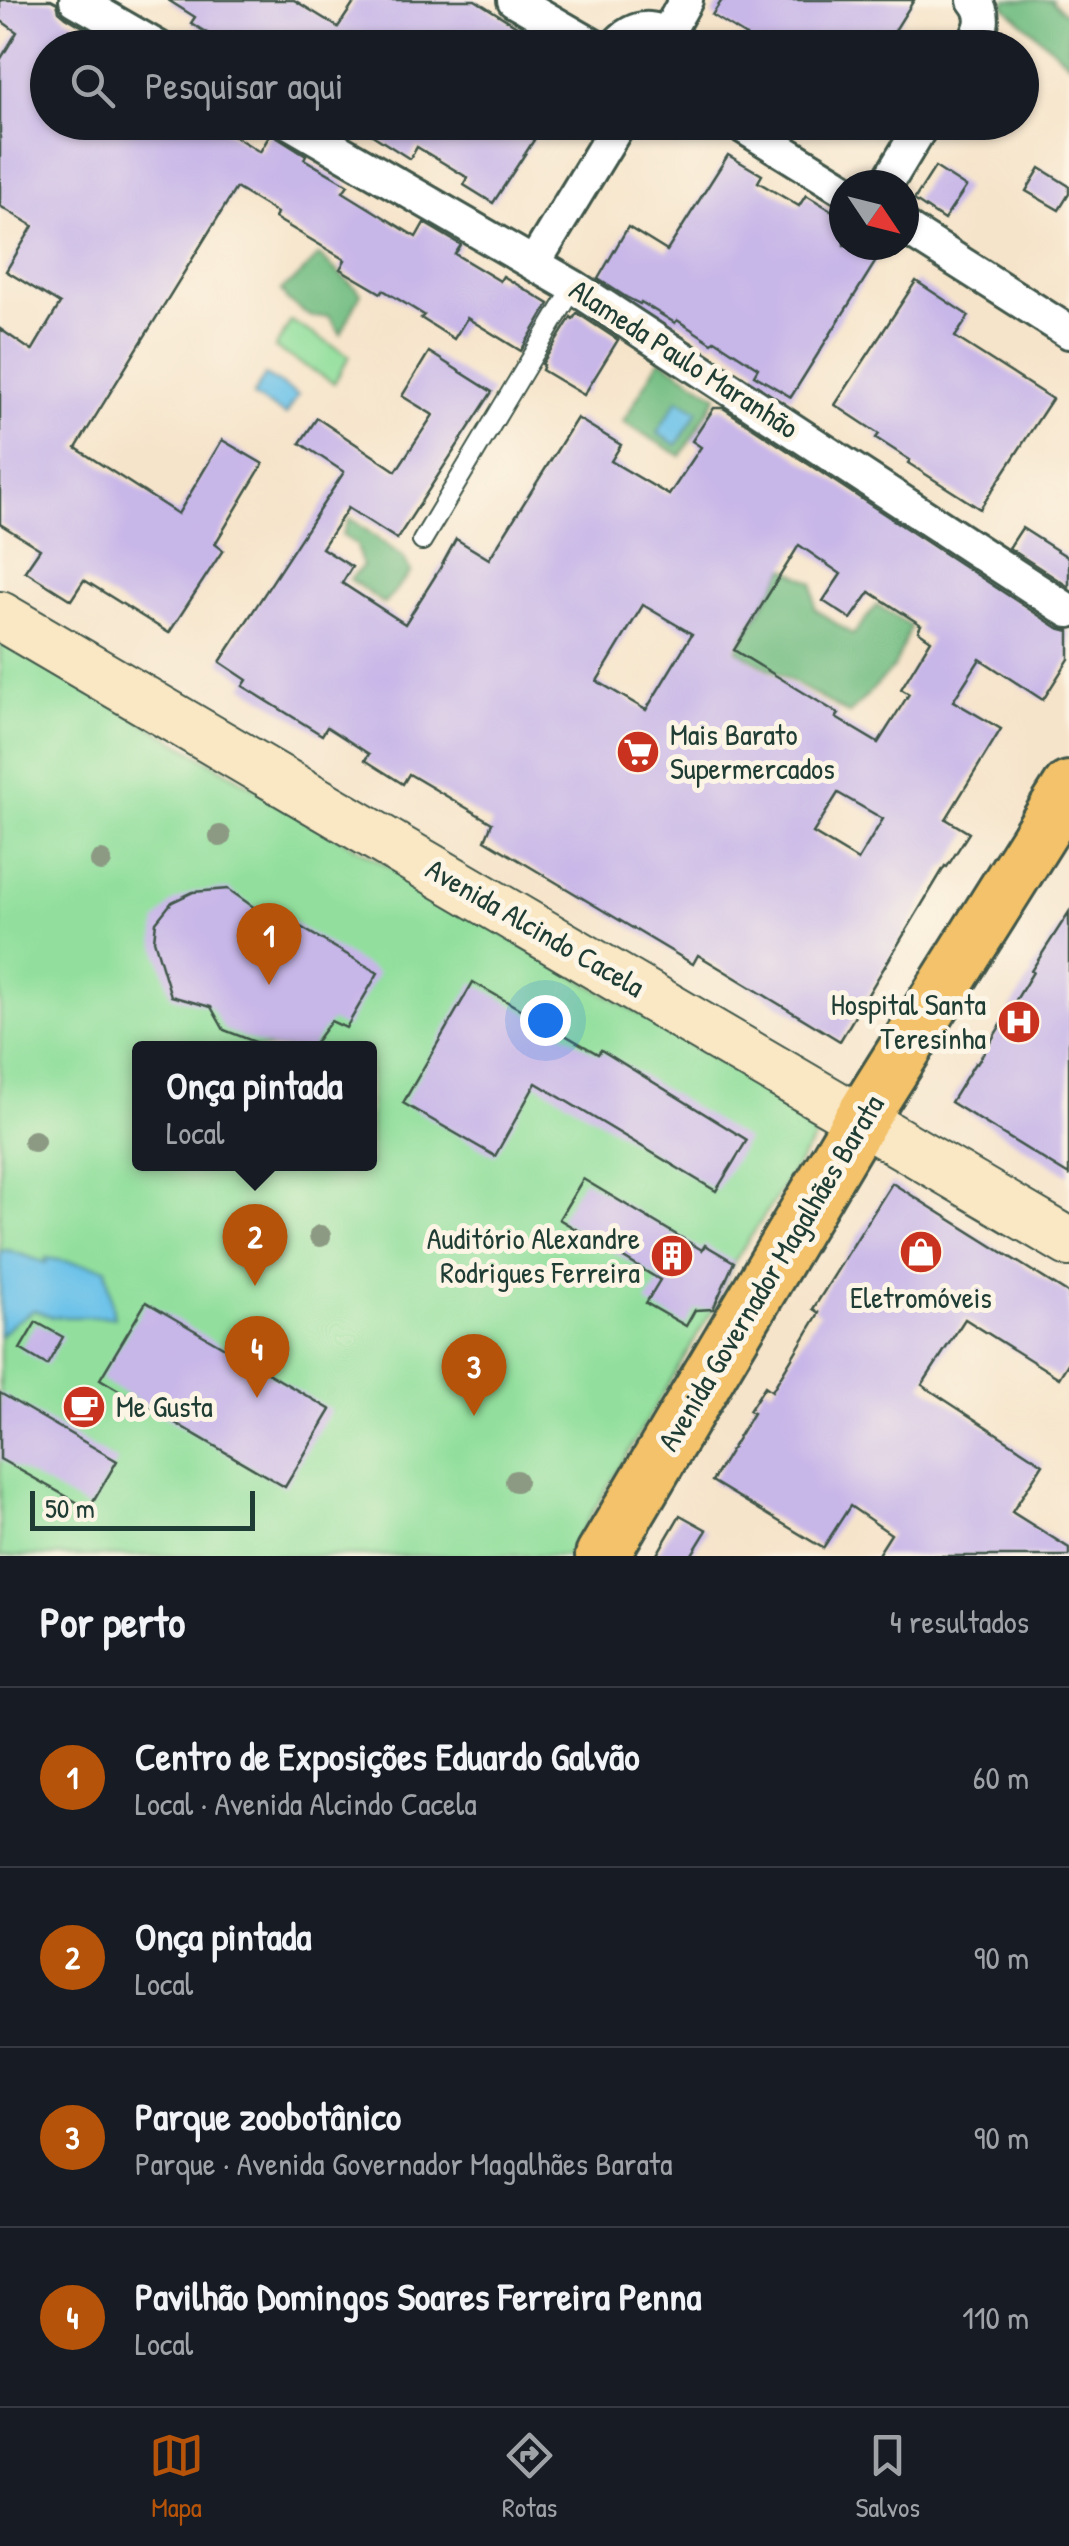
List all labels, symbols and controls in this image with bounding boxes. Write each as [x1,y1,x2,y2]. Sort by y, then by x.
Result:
search box [30,30,1039,140]
icon: search [65,58,120,113]
text: Pesquisar aqui [145,59,343,111]
north arrow [829,170,919,260]
street label: Alameda Paulo Maranhão [562,269,807,447]
place label: Mais Barato Supermercados [670,714,835,788]
supermarket icon: Mais Barato Supermercados [615,729,661,775]
street label: Avenida Alcindo Cacela [419,848,652,1006]
pin: 1 [236,902,302,985]
place label: Hospital Santa Teresinha [831,984,986,1058]
your location [520,995,571,1046]
hospital icon: Hospital Santa Teresinha [996,999,1042,1045]
popup [132,1041,377,1171]
text: Onça pintada [166,1059,343,1111]
street label: Avenida Governador Magalhães Barata [648,1087,893,1458]
text: Local [166,1111,225,1154]
pin: 2 [222,1204,288,1286]
place label: Auditório Alexandre Rodrigues Ferreira [427,1218,640,1292]
shop icon: Eletromóveis [898,1229,944,1275]
building icon: Auditório Alexandre Rodrigues Ferreira [649,1233,695,1279]
place label: Eletromóveis [850,1277,992,1317]
pin: 4 [224,1316,290,1398]
pin: 3 [442,1334,506,1416]
cafe icon: Me Gusta [61,1384,107,1430]
place label: Me Gusta [116,1386,213,1426]
scale bar [30,1486,255,1530]
text: 50 m [45,1489,95,1527]
text: Por perto [40,1593,185,1650]
text: 4 resultados [890,1600,1029,1643]
text: Centro de Exposições Eduardo Galvão [135,1730,640,1782]
text: 1 [67,1756,78,1799]
text: 60 m [973,1756,1029,1799]
text: Local · Avenida Alcindo Cacela [135,1782,477,1825]
text: Onça pintada [135,1910,311,1962]
text: 2 [65,1936,80,1979]
text: 90 m [974,1936,1029,1979]
text: Local [135,1962,193,2005]
text: Parque zoobotânico [135,2090,401,2142]
text: 3 [65,2116,80,2159]
text: 90 m [974,2116,1029,2159]
text: Parque · Avenida Governador Magalhães Barata [135,2142,673,2185]
text: Pavilhão Domingos Soares Ferreira Penna [135,2270,701,2322]
text: 4 [66,2296,79,2339]
text: 110 m [962,2296,1029,2339]
text: Local [135,2322,193,2365]
tab: Mapa [149,2428,204,2526]
tab: Rotas [502,2428,557,2526]
tab: Salvos [855,2428,920,2526]

